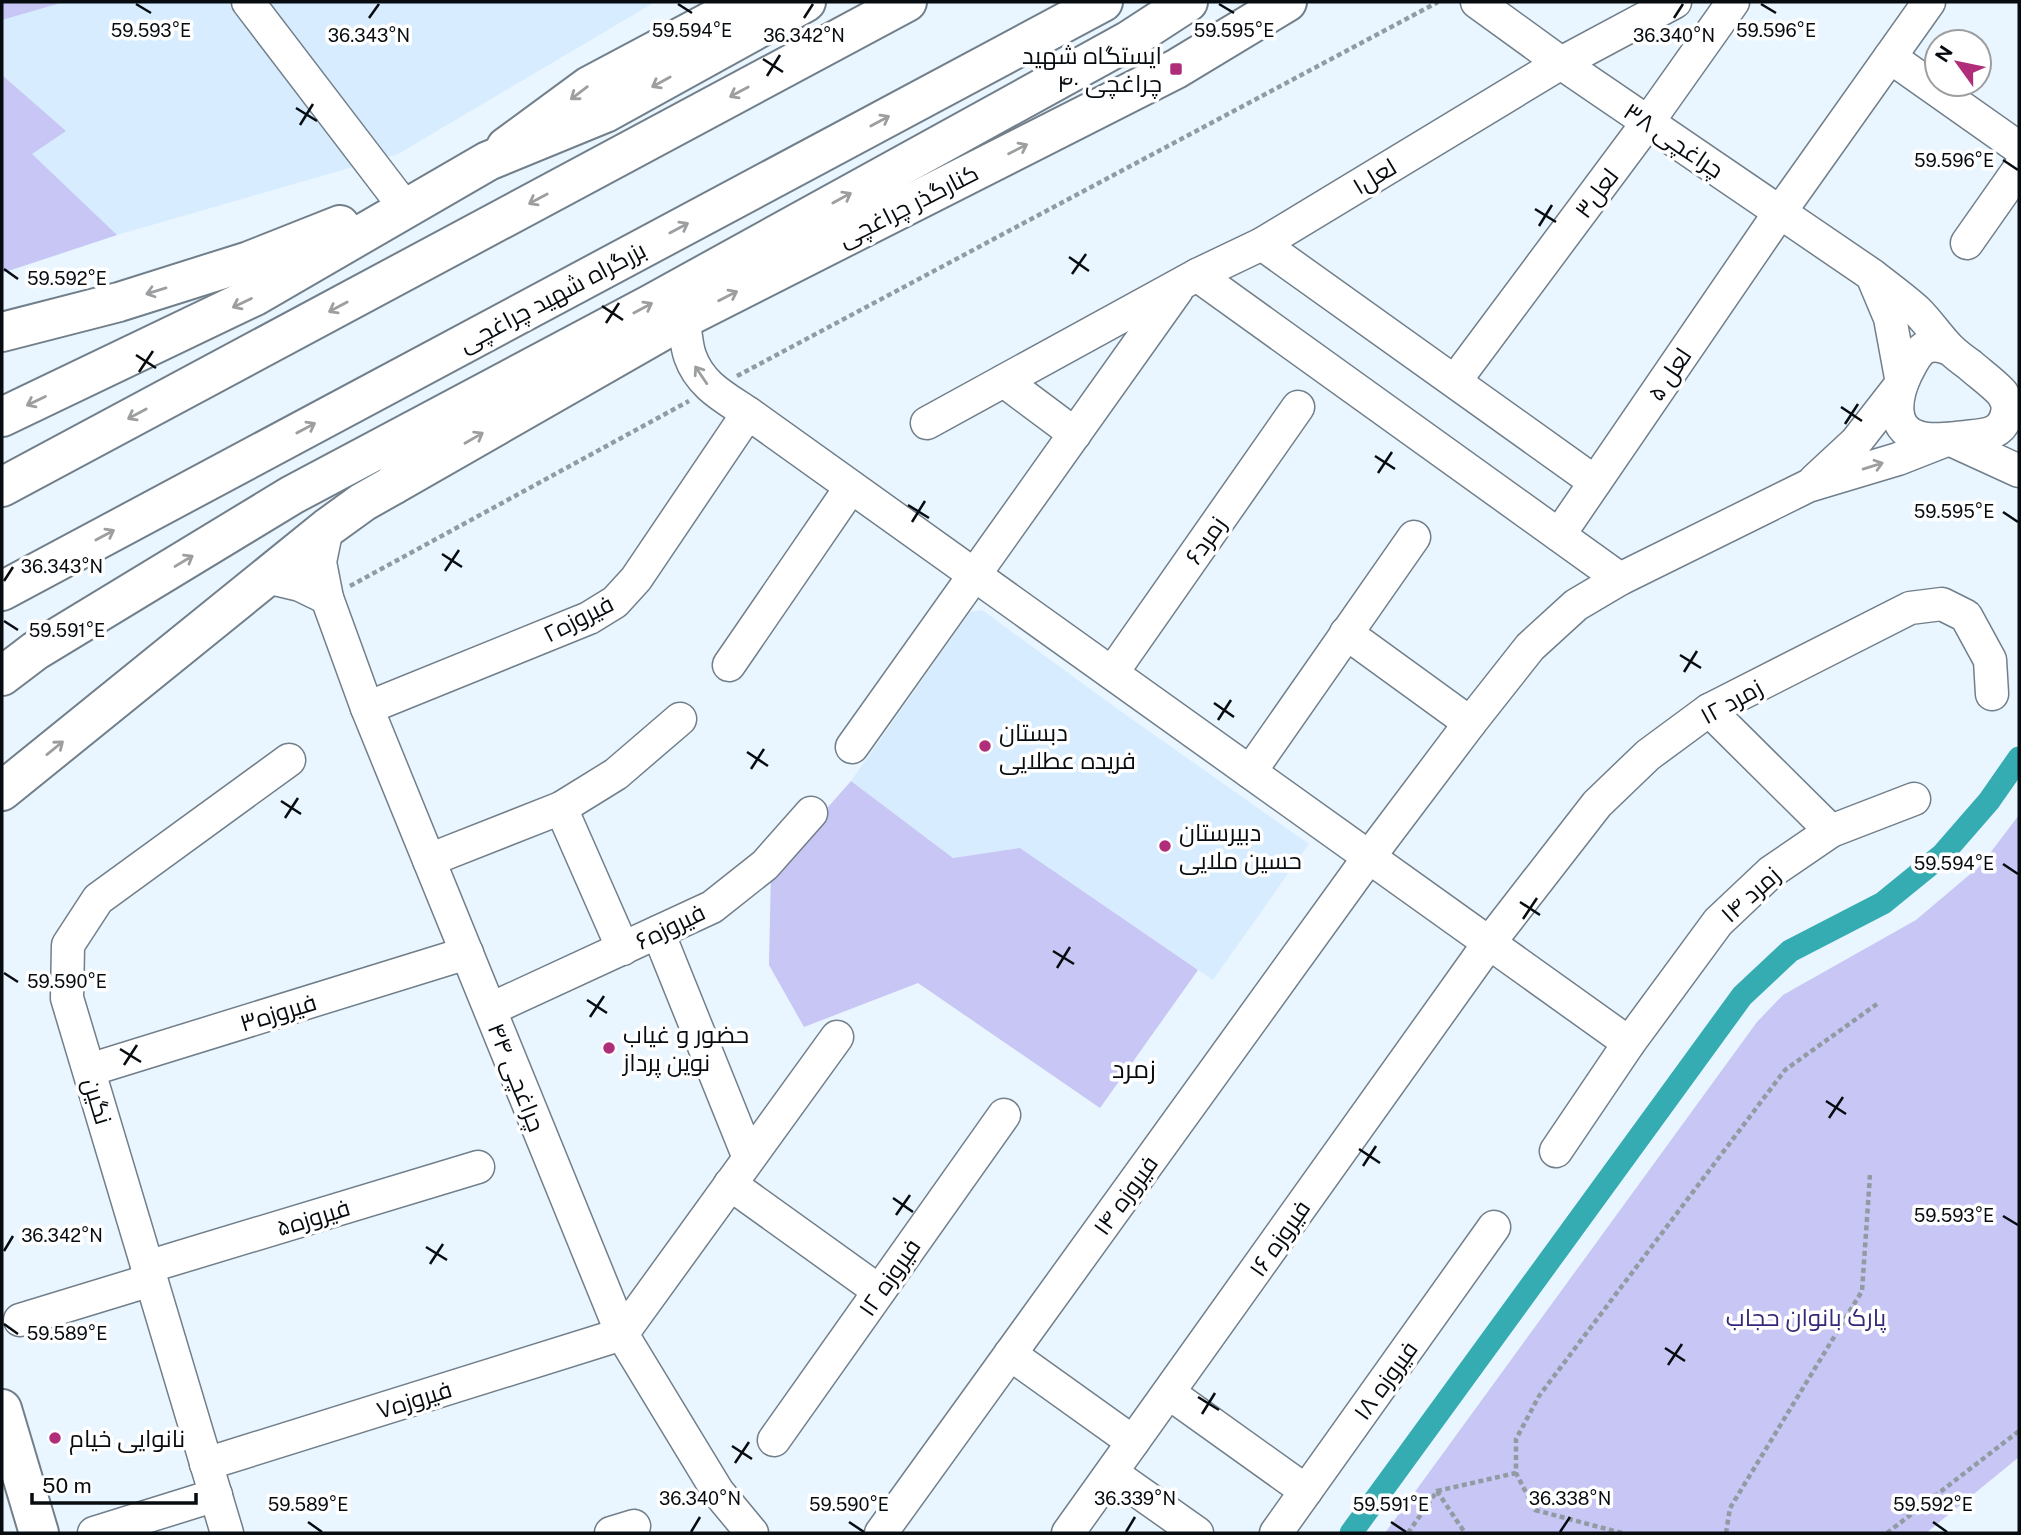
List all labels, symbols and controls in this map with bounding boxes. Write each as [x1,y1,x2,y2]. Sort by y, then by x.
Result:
text: 59.593°E [111,20,191,41]
text: 59.594°E [652,20,732,41]
text: 59.595°E [1194,20,1274,41]
text: 59.596°E [1736,20,1816,41]
text: 36.343°N [328,25,410,46]
text: 36.342°N [763,25,845,46]
text: 36.340°N [1633,25,1715,46]
north arrow [1923,28,1993,98]
place label: ایستگاه شهید چراغچی ۴۰ [1022,41,1162,100]
text: N [1930,42,1957,66]
marker: ایستگاه شهید چراغچی ۴۰ [1168,61,1184,77]
one-way arrow [651,75,671,89]
one-way arrow [570,86,589,100]
one-way arrow [729,86,750,99]
street label: چراغچی ۳۸ [1617,97,1729,186]
one-way arrow [869,114,890,127]
one-way arrow [1007,142,1028,156]
text: 59.596°E [1914,150,1994,171]
street label: لعل۱ [1347,152,1401,201]
street label: کنارگذر چراغچی [833,158,984,255]
street label: لعل۳ [1568,163,1624,224]
one-way arrow [831,191,852,204]
one-way arrow [529,193,549,207]
one-way arrow [668,221,689,235]
street label: بزرگراه شهید چراغچی [454,235,652,360]
text: 59.592°E [27,268,107,289]
one-way arrow [145,285,167,298]
one-way arrow [717,289,738,303]
one-way arrow [232,296,253,310]
one-way arrow [328,301,349,314]
one-way arrow [632,301,653,314]
street label: لعل ۵ [1641,342,1698,406]
one-way arrow [694,366,709,385]
one-way arrow [26,395,47,408]
one-way arrow [128,408,148,422]
one-way arrow [295,421,316,434]
one-way arrow [463,431,483,445]
one-way arrow [1862,459,1884,472]
text: 59.595°E [1914,501,1994,522]
street label: زمرد۶ [1179,511,1231,569]
one-way arrow [94,528,115,542]
one-way arrow [173,553,193,567]
text: 36.343°N [21,556,103,577]
street label: فیروزه۲ [538,589,618,647]
text: 59.591°E [29,620,105,641]
street label: زمرد ۱۲ [1695,673,1767,729]
place label: دبستان فریده عطلایی [999,718,1136,775]
marker: دبستان فریده عطلایی [977,738,993,754]
one-way arrow [45,740,63,755]
place label: دبیرستان حسین ملایی [1179,818,1302,875]
marker: دبیرستان حسین ملایی [1157,838,1173,854]
text: 59.594°E [1914,853,1994,874]
street label: زمرد ۱۴ [1715,860,1785,928]
street label: فیروزه۶ [631,897,709,955]
text: 59.590°E [27,971,107,992]
street label: فیروزه۳ [236,987,320,1037]
street label: چراغچی ۴۴ [480,1019,551,1136]
place label: حضور و غیاب نوین پرداز [621,1020,749,1079]
marker: حضور و غیاب نوین پرداز [601,1040,617,1056]
district label: زمرد [1112,1053,1156,1084]
street label: نگین [77,1074,118,1128]
street label: فیروزه ۱۴ [1087,1150,1163,1240]
street label: فیروزه۵ [273,1193,353,1241]
street label: فیروزه ۱۶ [1243,1194,1315,1282]
text: 59.593°E [1914,1205,1994,1226]
text: 36.342°N [21,1225,103,1246]
street label: فیروزه ۱۲ [852,1233,926,1321]
park label: پارک بانوان حجاب [1726,1303,1887,1334]
text: 59.589°E [27,1323,107,1344]
street label: فیروزه ۱۸ [1347,1335,1423,1425]
street label: فیروزه۷ [373,1374,455,1424]
place label: نانوایی خیام [69,1424,185,1455]
marker: نانوایی خیام [47,1430,63,1446]
scale bar [32,1462,196,1506]
text: 50 m [42,1473,92,1498]
text: 36.340°N [659,1488,741,1509]
text: 36.339°N [1094,1488,1176,1509]
text: 36.338°N [1529,1488,1611,1509]
text: 59.589°E [268,1494,348,1515]
text: 59.590°E [809,1494,889,1515]
text: 59.591°E [1353,1494,1429,1515]
text: 59.592°E [1893,1494,1973,1515]

